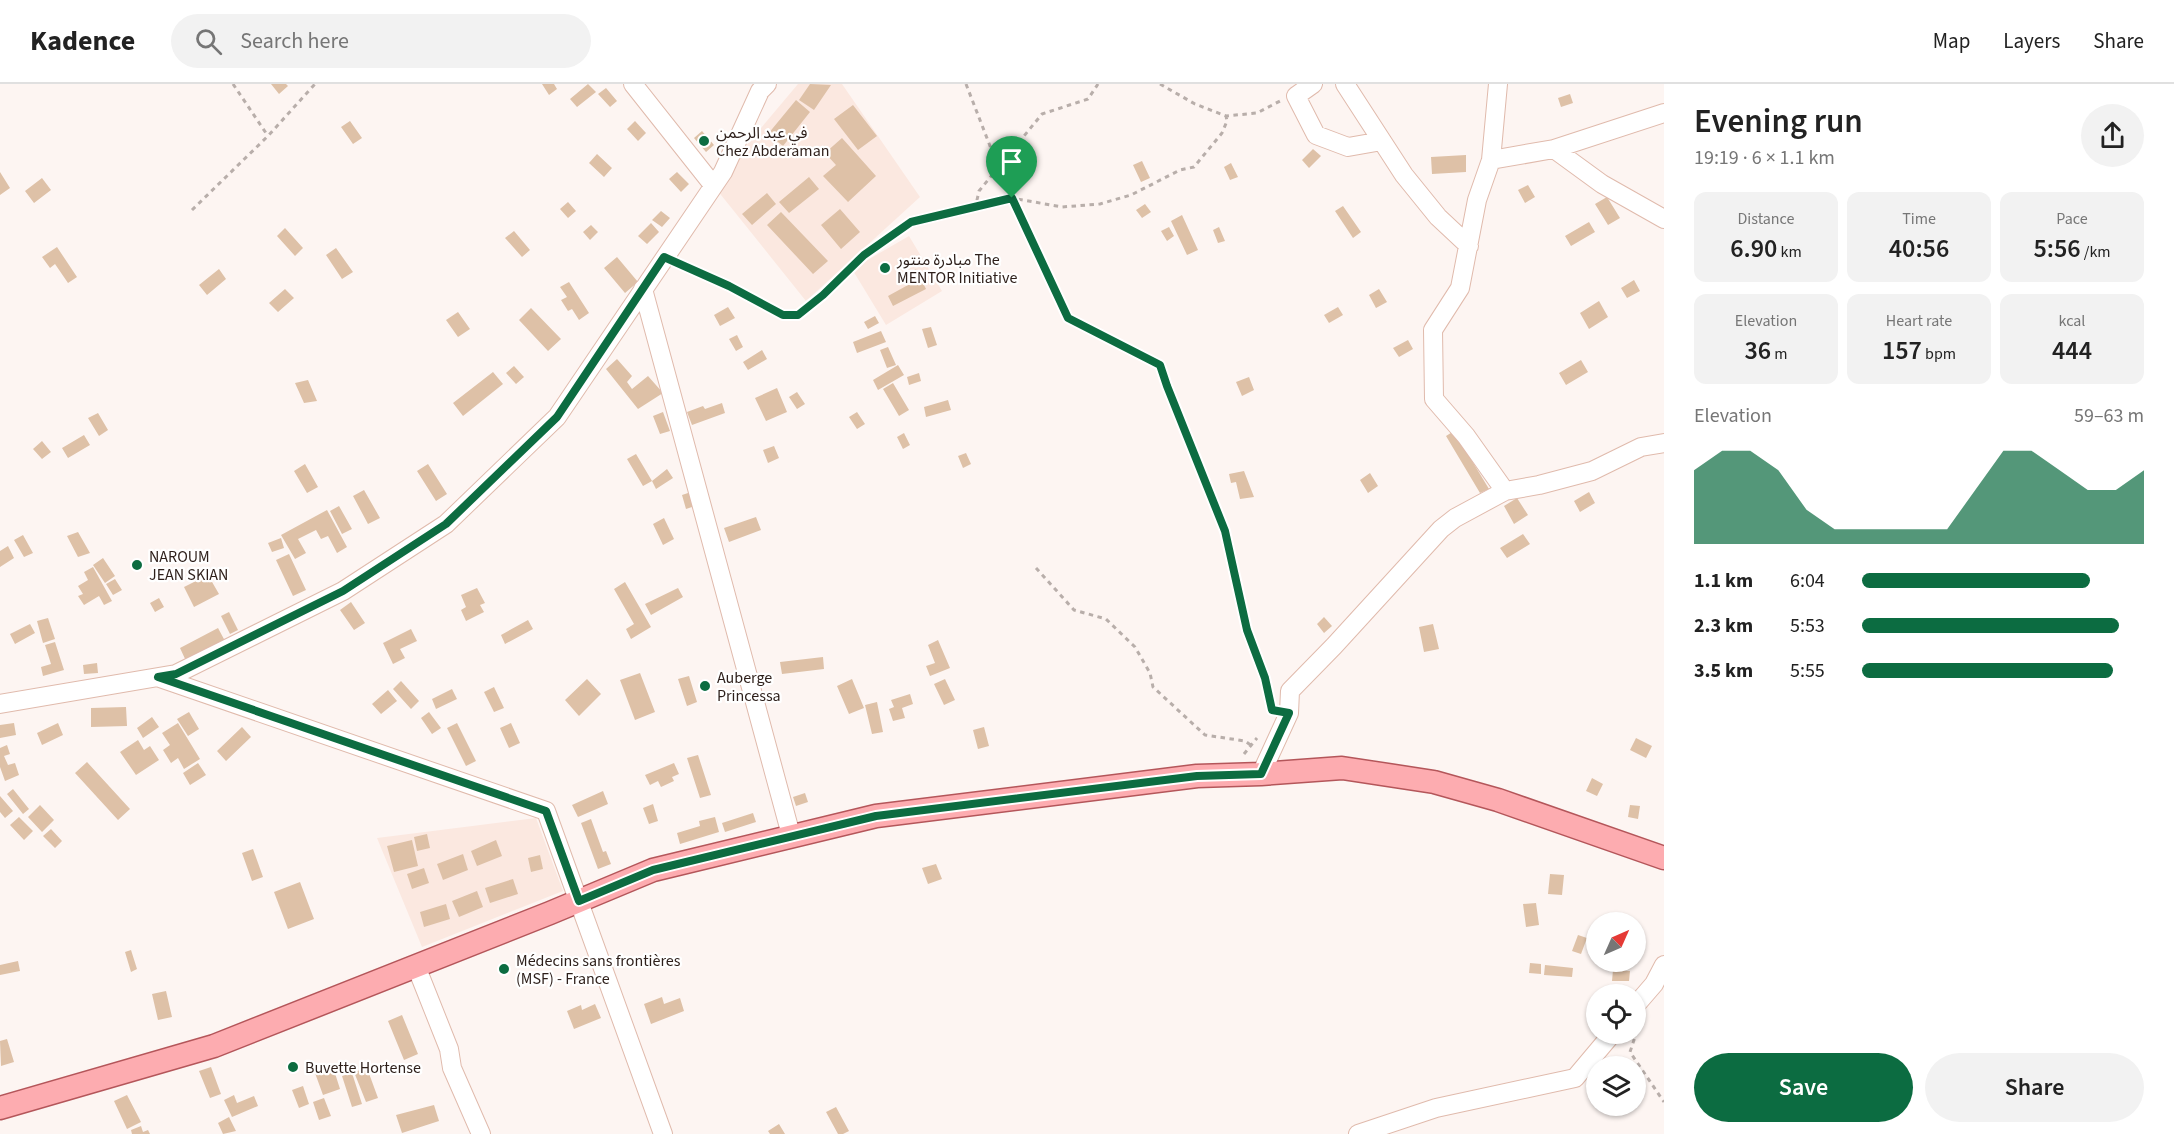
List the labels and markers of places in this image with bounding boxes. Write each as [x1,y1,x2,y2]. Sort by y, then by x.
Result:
place label: في عبد الرحمن Chez Abderaman [716,122,829,162]
marker: في عبد الرحمن Chez Abderaman [697,134,711,148]
pin [986,136,1037,198]
place label: مبادرة منتور The MENTOR Initiative [896,249,1017,289]
marker: مبادرة منتور The MENTOR Initiative [878,261,892,275]
place label: NAROUM JEAN SKIAN [149,546,228,586]
marker: NAROUM JEAN SKIAN [130,558,144,572]
place label: Auberge Princessa [717,667,781,707]
marker: Auberge Princessa [698,679,712,693]
place label: Médecins sans frontières (MSF) - France [516,950,681,990]
marker: Médecins sans frontières (MSF) - France [497,962,511,976]
place label: Buvette Hortense [305,1057,421,1079]
marker: Buvette Hortense [286,1060,300,1074]

